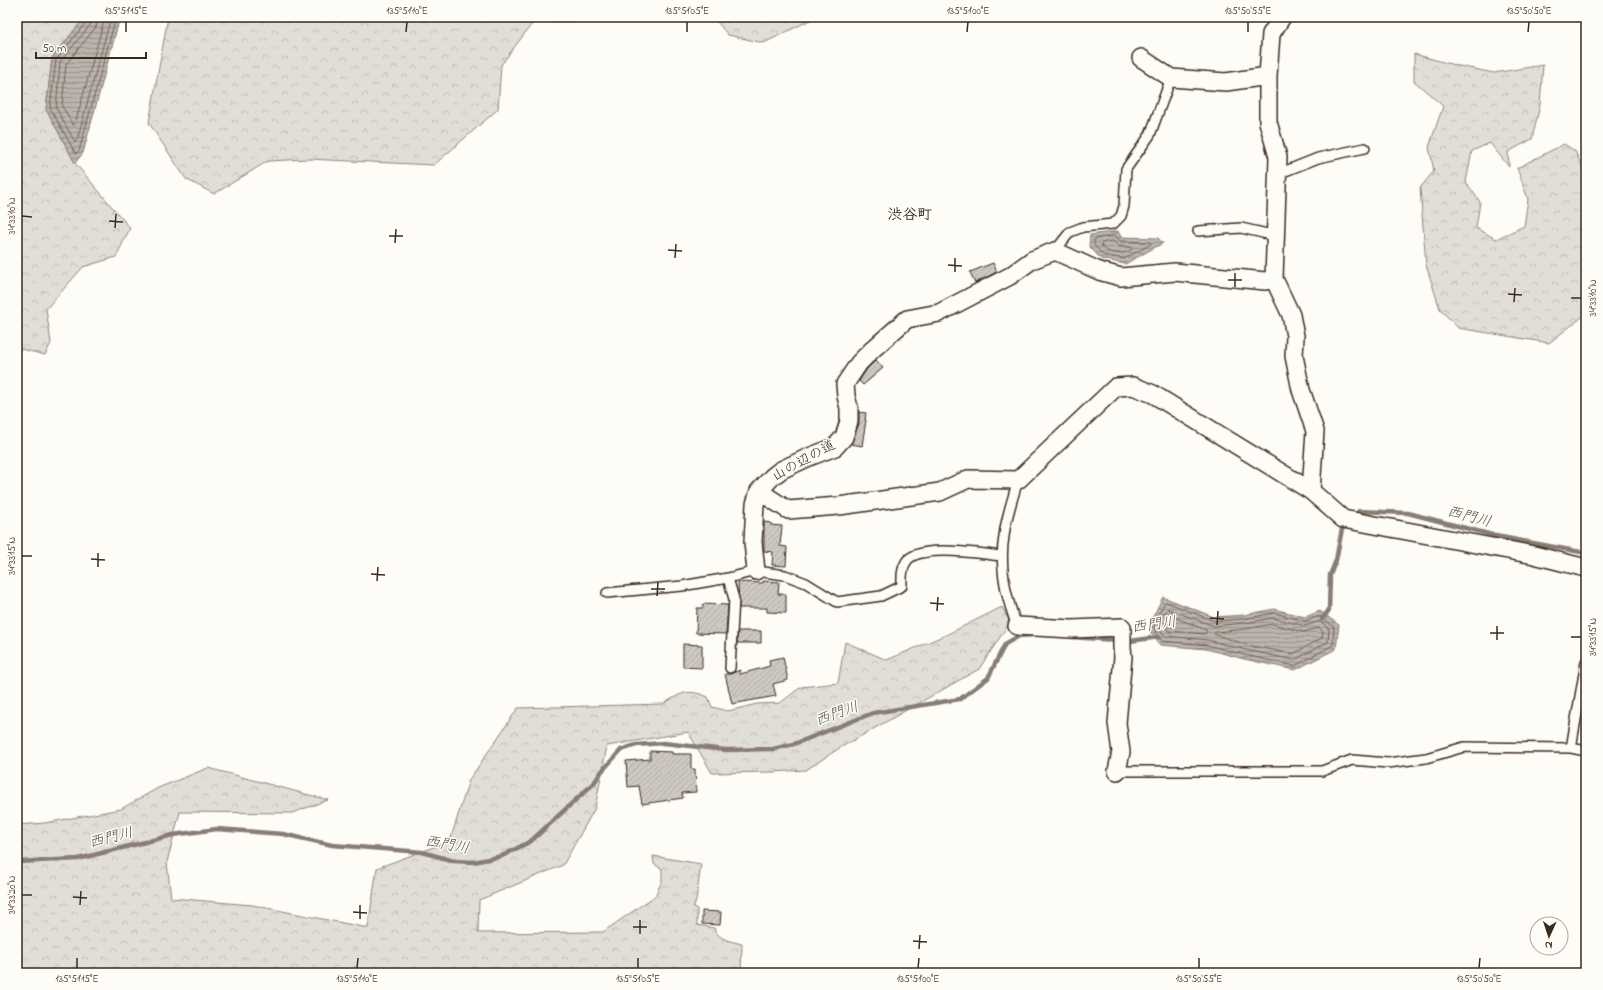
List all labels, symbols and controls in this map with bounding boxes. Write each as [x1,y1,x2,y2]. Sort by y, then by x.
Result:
text: 135°51'15"E [105,4,147,19]
text: 135°51'10"E [386,4,428,19]
text: 135°51'05"E [665,4,709,19]
text: 135°51'00"E [947,4,989,19]
text: 135°50'55"E [1225,4,1271,19]
text: 135°50'50"E [1506,4,1552,19]
scale bar [36,34,146,60]
text: 50 m [42,40,66,58]
text: 34°33'10"N [5,197,20,234]
district label: 渋谷町 [887,204,933,226]
text: 34°33'10"N [1586,279,1601,316]
street label: 山の辺の道 [768,435,840,487]
water label: 西門川 [1444,501,1494,533]
text: 34°33'15"N [5,537,20,575]
water label: 西門川 [1130,611,1178,639]
text: 34°33'15"N [1586,618,1601,656]
water label: 西門川 [812,696,862,732]
water label: 西門川 [86,822,136,854]
water label: 西門川 [423,830,471,860]
text: 34°33'20"N [5,875,20,914]
north arrow [1529,916,1569,956]
text: N [1544,937,1553,953]
text: 135°51'15"E [56,972,98,987]
text: 135°51'10"E [336,972,378,987]
text: 135°51'05"E [616,972,660,987]
text: 135°51'00"E [897,972,939,987]
text: 135°50'55"E [1176,972,1222,987]
text: 135°50'50"E [1456,972,1502,987]

